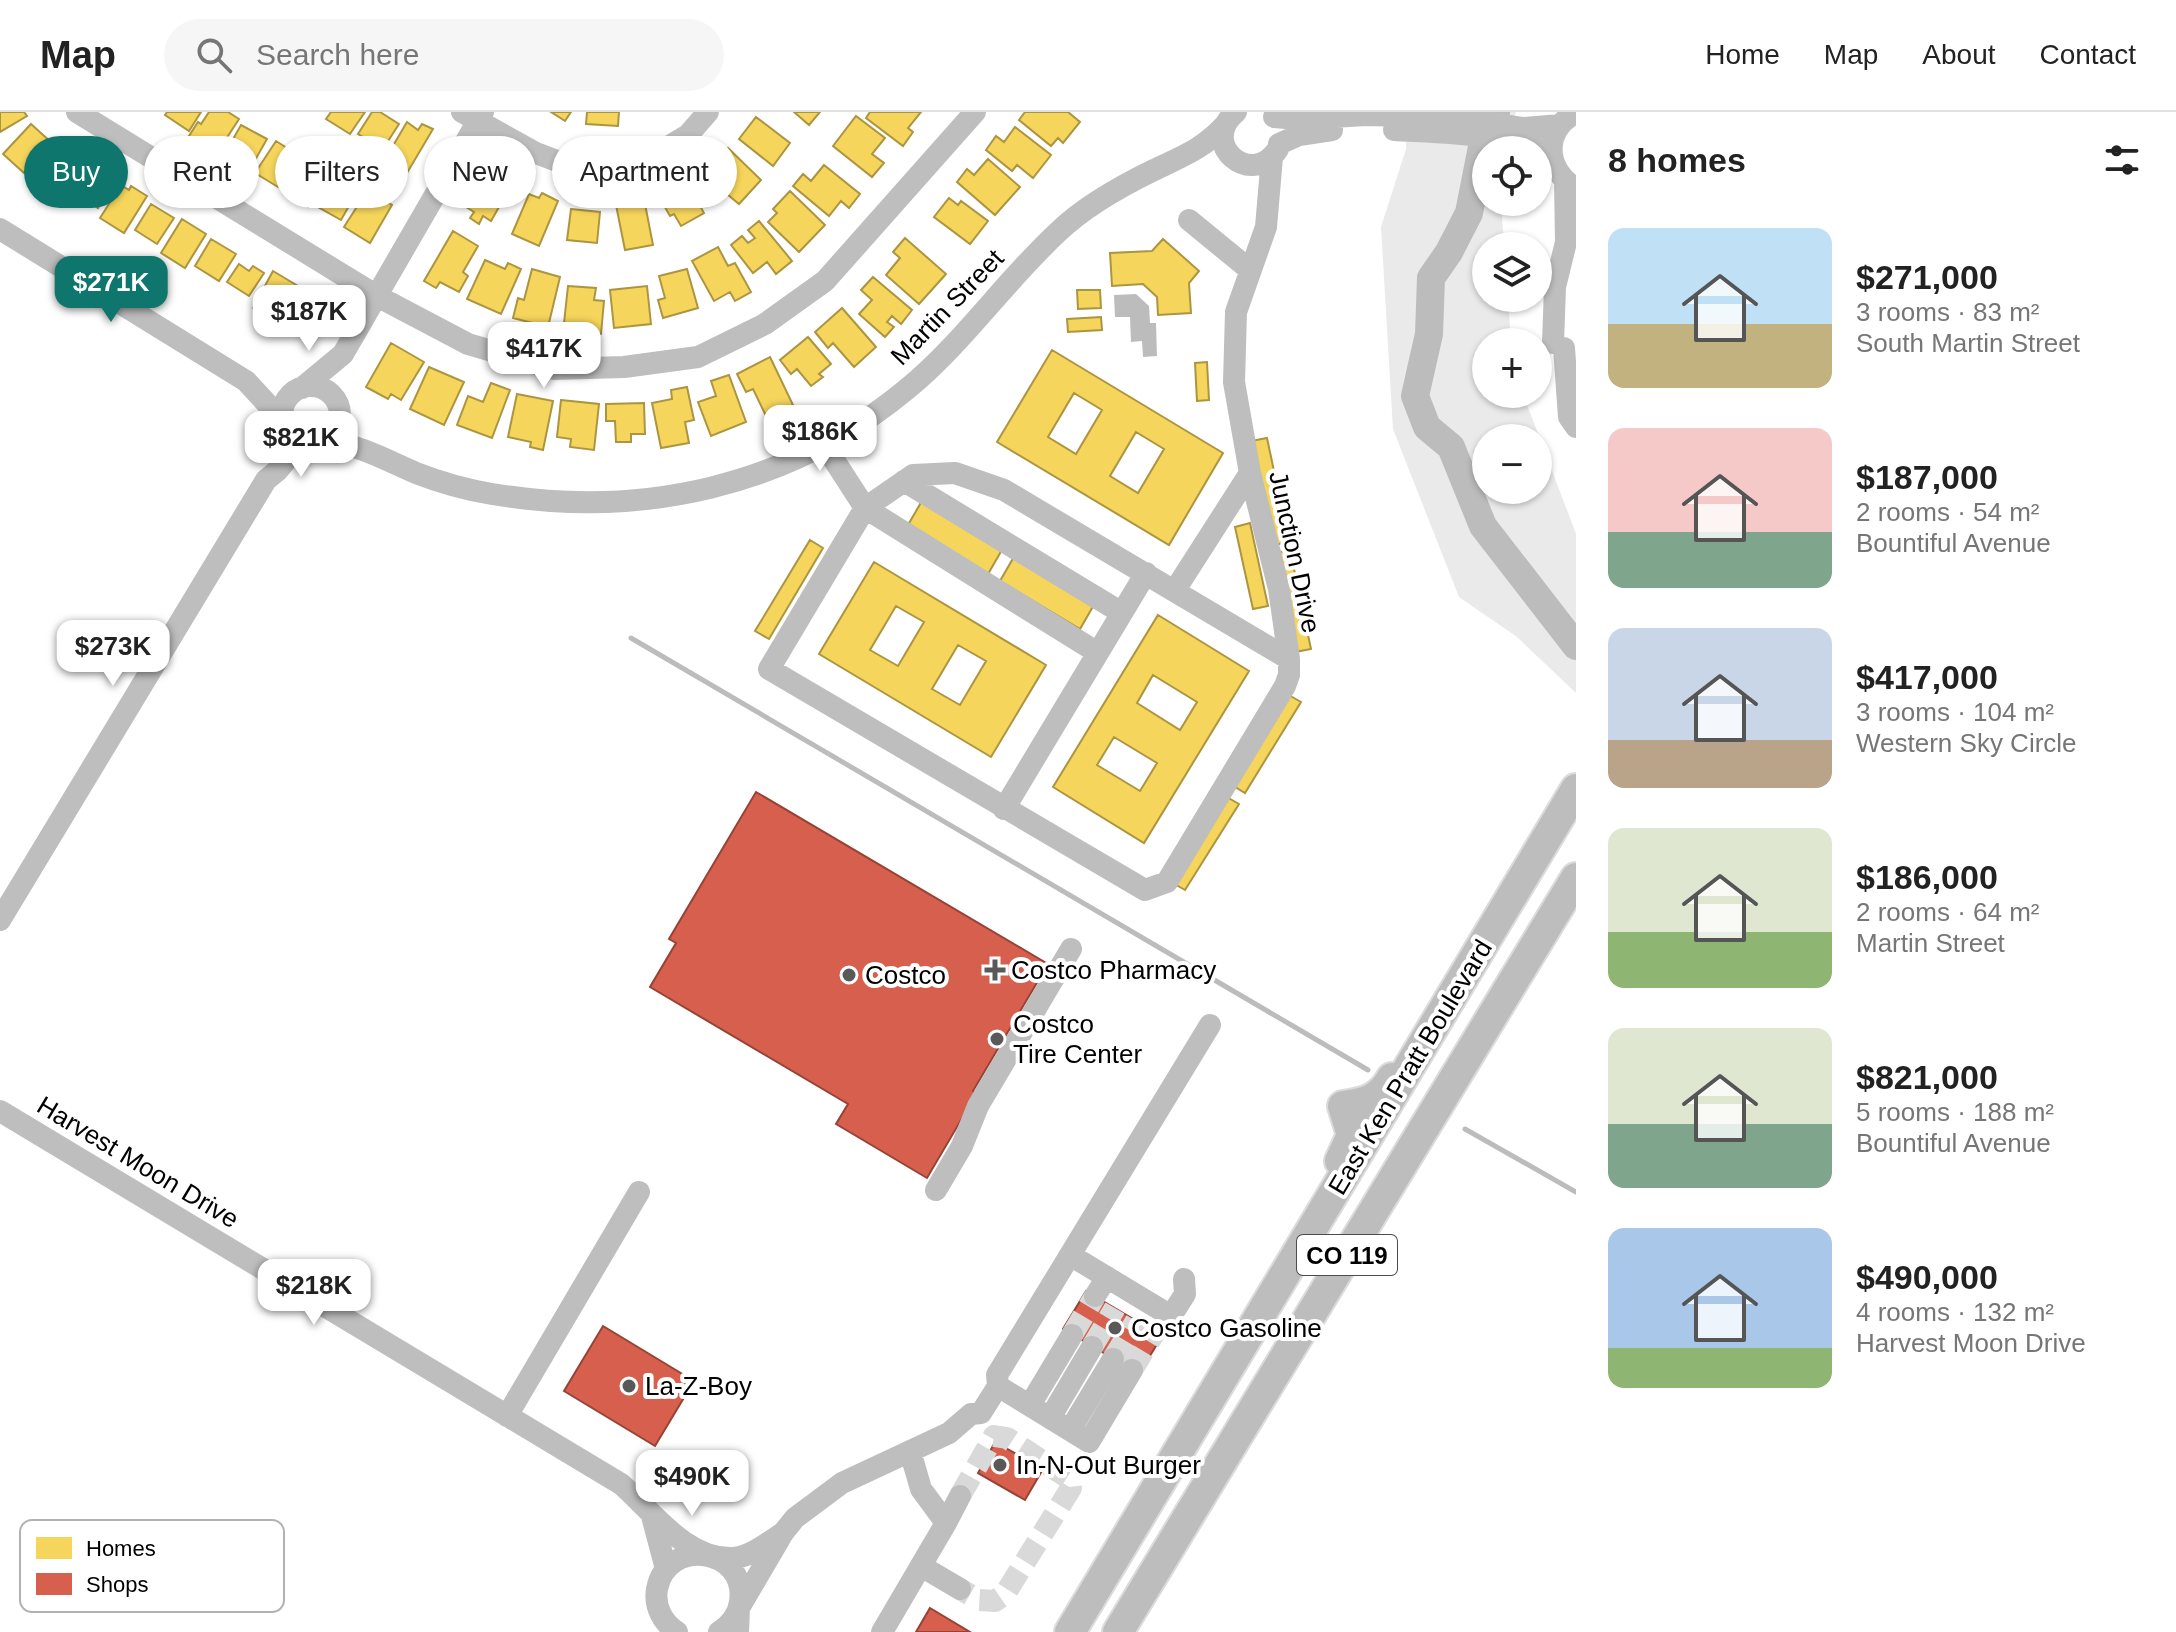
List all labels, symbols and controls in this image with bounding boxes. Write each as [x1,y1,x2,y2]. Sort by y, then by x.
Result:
search box [164,19,724,91]
icon: search [192,33,236,77]
text: Map [40,34,116,76]
text: Search here [256,38,419,71]
text: Home [1705,39,1780,70]
text: Map [1824,39,1878,70]
text: About [1922,39,1996,70]
text: Contact [2040,39,2136,70]
chip: Buy [24,136,128,208]
chip: Rent [144,136,259,208]
chip: Filters [275,136,408,208]
chip: New [424,136,536,208]
chip: Apartment [552,136,737,208]
map controls [1472,136,1552,504]
button: locate [1472,136,1552,216]
icon: filters [2100,138,2144,182]
text: 8 homes [1608,141,1746,179]
button: layers [1472,232,1552,312]
street label: Martin Street [885,242,1010,371]
pin: $271K [55,256,167,324]
text: $271,000 [1856,258,1998,296]
icon: home [1672,260,1768,356]
text: $271K [73,267,149,297]
pin: $187K [253,285,365,353]
text: $187K [271,296,347,326]
text: 3 rooms · 83 m² [1856,297,2040,327]
pin: $417K [488,322,600,390]
button: + [1472,328,1552,408]
text: South Martin Street [1856,328,2080,358]
text: $417K [506,333,582,363]
pin: $186K [764,405,876,473]
pin: $821K [245,411,357,479]
text: $186K [782,416,858,446]
text: $821K [263,422,339,452]
button: − [1472,424,1552,504]
text: $187,000 [1856,458,1998,496]
icon: home [1672,460,1768,556]
street label: Junction Drive [1263,468,1327,636]
text: 2 rooms · 54 m² [1856,497,2040,527]
text: Bountiful Avenue [1856,528,2051,558]
pin: $273K [57,620,169,688]
text: $273K [75,631,151,661]
text: $417,000 [1856,658,1998,696]
icon: home [1672,660,1768,756]
text: 3 rooms · 104 m² [1856,697,2054,727]
text: Western Sky Circle [1856,728,2077,758]
text: $186,000 [1856,858,1998,896]
icon: home [1672,860,1768,956]
text: 2 rooms · 64 m² [1856,897,2040,927]
text: Martin Street [1856,928,2005,958]
street label: East Ken Pratt Boulevard [1322,934,1498,1200]
place label: Costco Pharmacy [1011,955,1216,985]
place label: Costco [865,960,946,990]
marker: Costco Pharmacy [986,961,1004,979]
marker: Costco [840,966,858,984]
place label: Costco Tire Center [1013,1009,1142,1069]
marker: Costco Tire Center [988,1030,1006,1048]
text: $821,000 [1856,1058,1998,1096]
icon: home [1672,1060,1768,1156]
street label: Harvest Moon Drive [32,1090,244,1234]
text: 5 rooms · 188 m² [1856,1097,2054,1127]
text: Bountiful Avenue [1856,1128,2051,1158]
road number: CO 119 [1297,1235,1397,1275]
text: $490,000 [1856,1258,1998,1296]
pin: $218K [258,1259,370,1327]
icon: home [1672,1260,1768,1356]
text: $218K [276,1270,352,1300]
text: 4 rooms · 132 m² [1856,1297,2054,1327]
place label: Costco Gasoline [1131,1313,1322,1343]
marker: Costco Gasoline [1106,1319,1124,1337]
text: Harvest Moon Drive [1856,1328,2086,1358]
place label: La-Z-Boy [645,1371,752,1401]
marker: La-Z-Boy [620,1377,638,1395]
pin: $490K [636,1450,748,1518]
place label: In-N-Out Burger [1016,1450,1201,1480]
marker: In-N-Out Burger [991,1456,1009,1474]
text: $490K [654,1461,730,1491]
legend [20,1520,284,1612]
text: Homes [86,1536,156,1561]
text: Shops [86,1572,148,1597]

